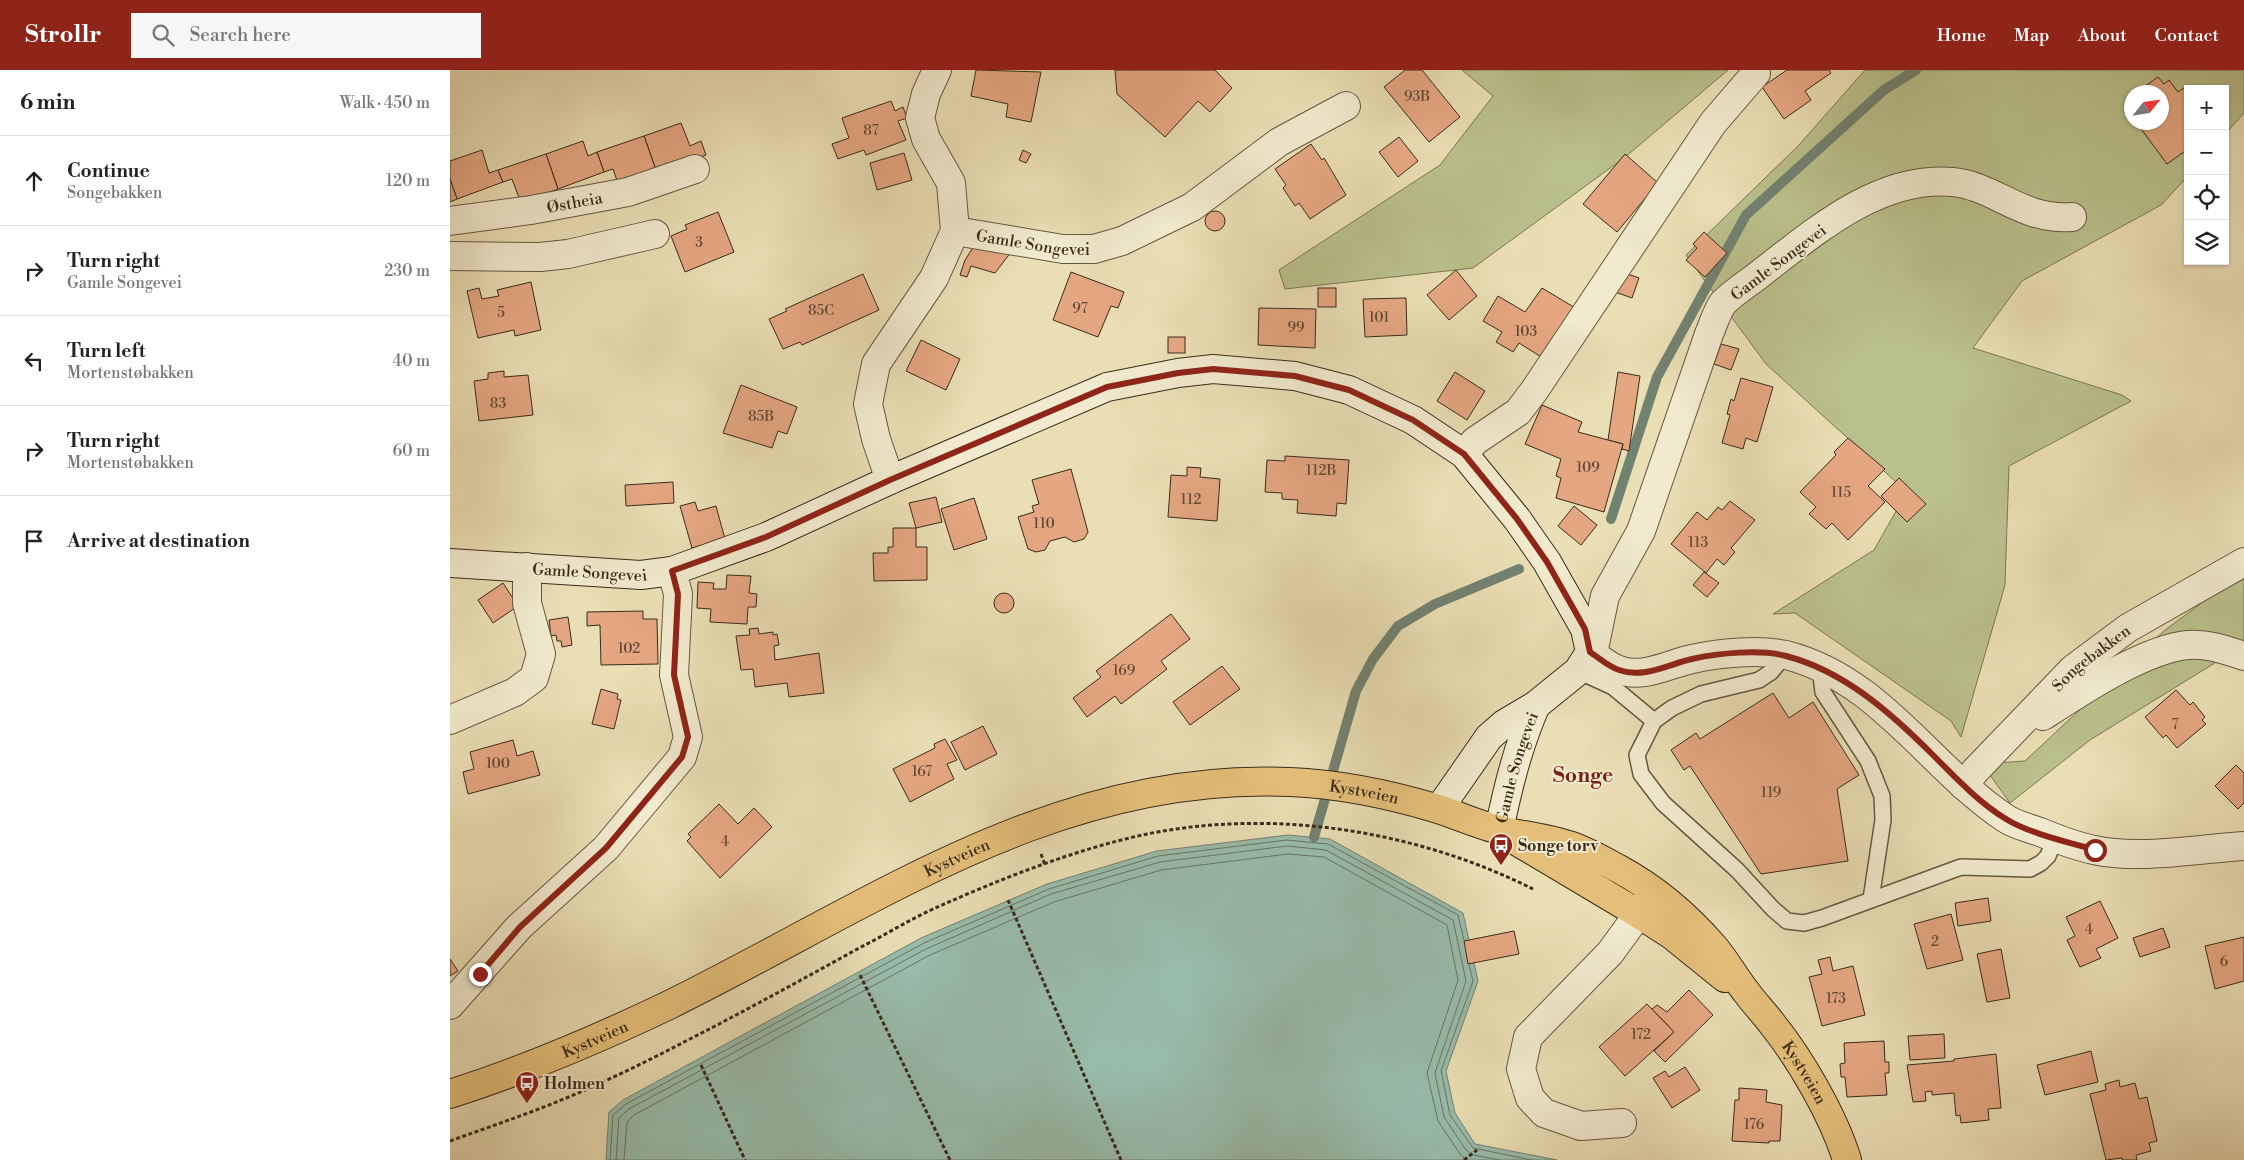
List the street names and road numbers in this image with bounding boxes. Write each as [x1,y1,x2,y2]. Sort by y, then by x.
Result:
street label: Østheia [545,188,605,218]
street label: Gamle Songevei [1727,220,1831,305]
street label: Gamle Songevei [974,226,1090,260]
street label: Gamle Songevei [532,559,649,586]
street label: Songebakken [2048,620,2135,696]
street label: Gamle Songevei [1492,709,1543,825]
street label: Kystveien [1328,776,1401,809]
street label: Kystveien [921,834,993,882]
street label: Kystveien [559,1016,632,1063]
street label: Kystveien [1777,1037,1831,1108]

